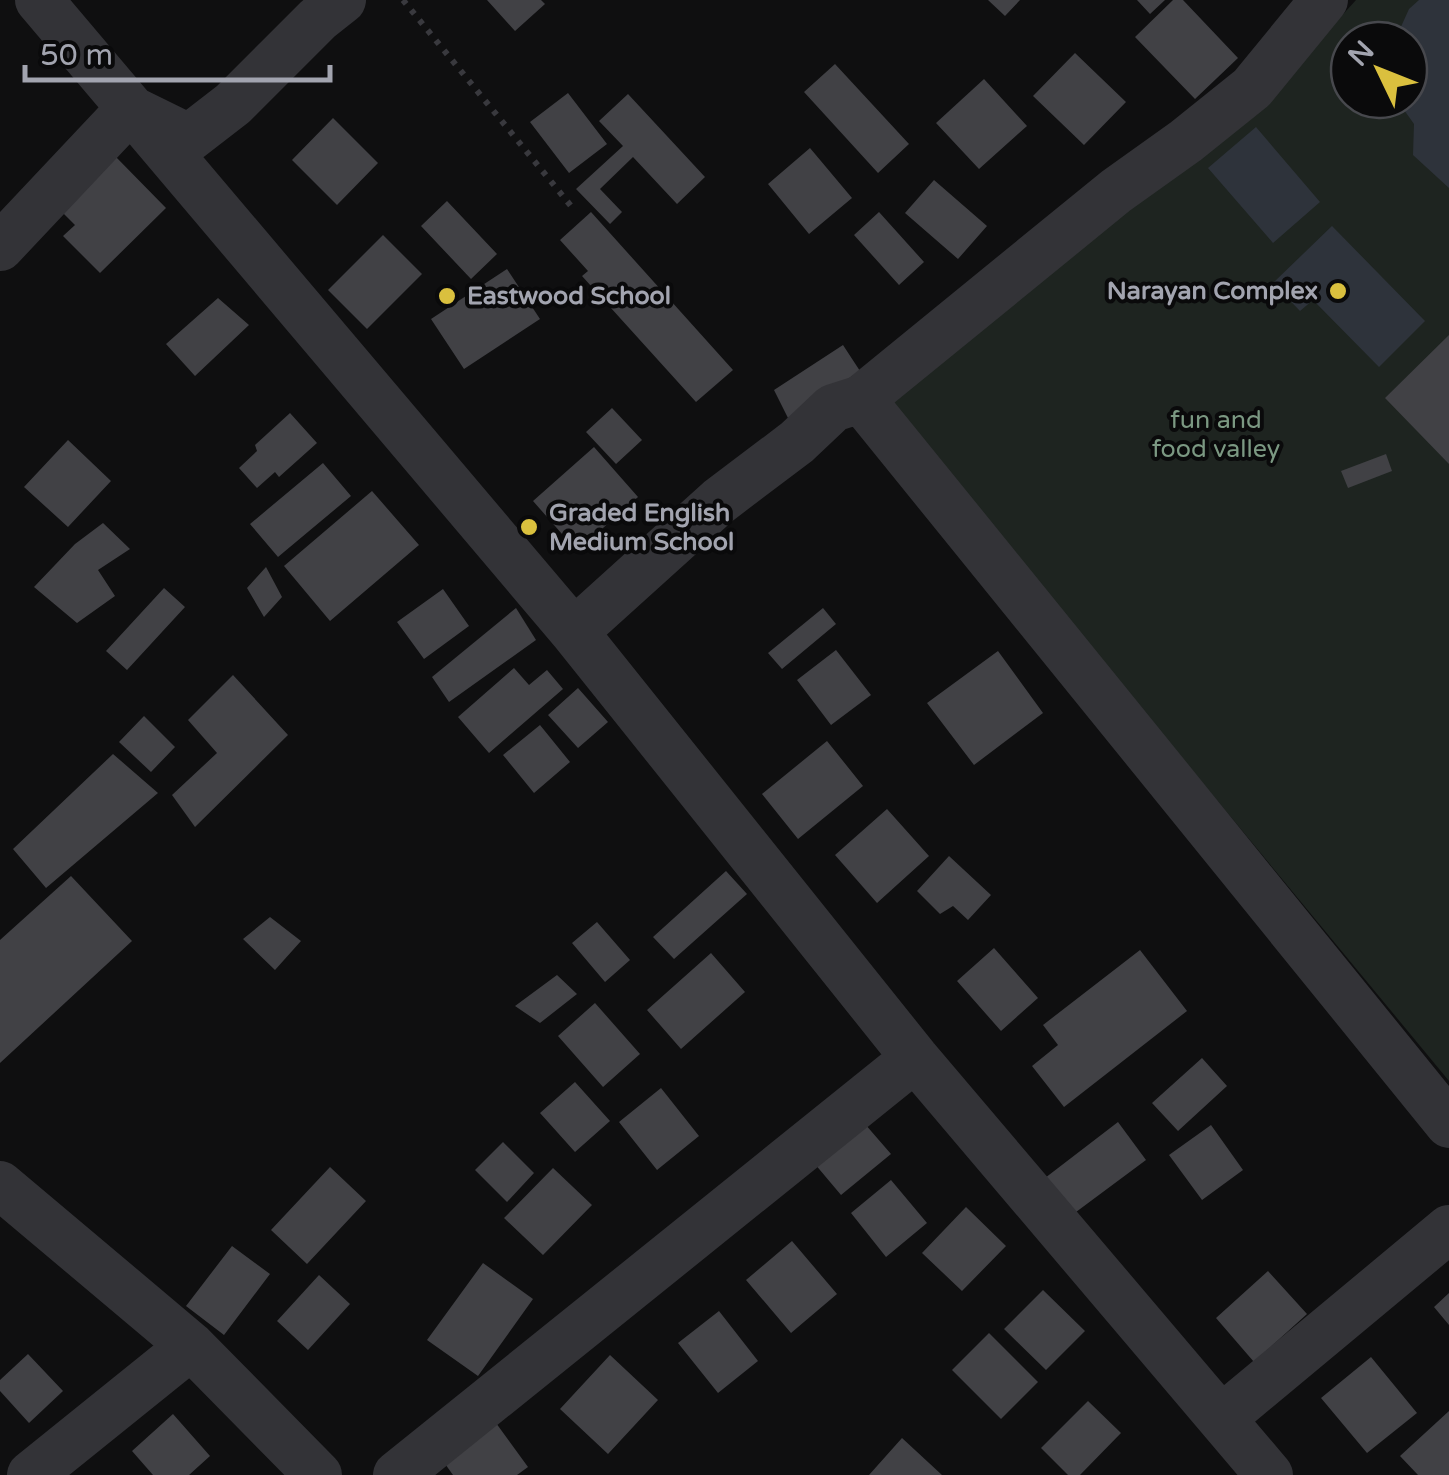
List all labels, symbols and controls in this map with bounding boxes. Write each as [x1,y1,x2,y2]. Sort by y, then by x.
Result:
scale bar [25,20,330,82]
north arrow [1329,20,1429,120]
text: N [1341,34,1382,73]
text: 50 m [40,37,113,74]
place label: Narayan Complex [1107,276,1318,306]
marker: Narayan Complex [1327,280,1349,302]
place label: Eastwood School [467,281,671,311]
marker: Eastwood School [436,285,458,307]
park label: fun and food valley [1152,405,1280,464]
place label: Graded English Medium School [549,498,734,557]
marker: Graded English Medium School [518,516,540,538]

